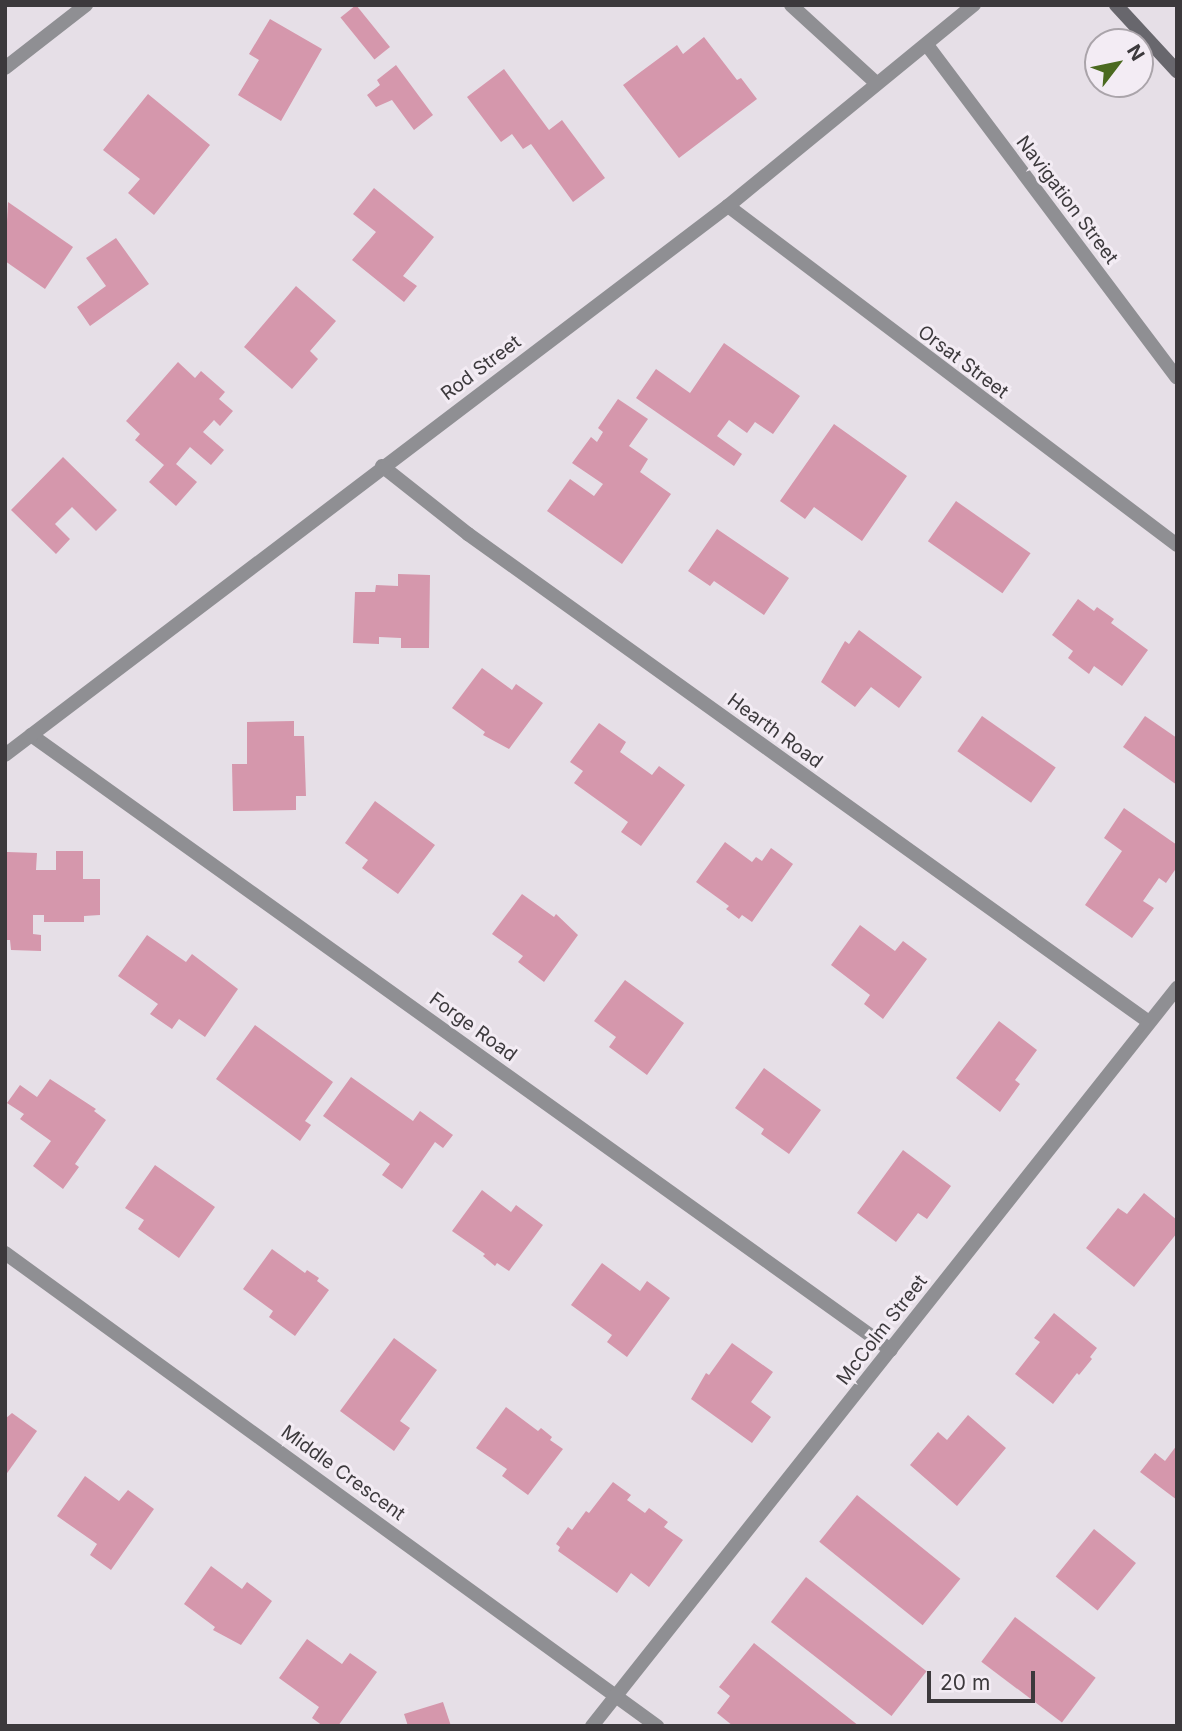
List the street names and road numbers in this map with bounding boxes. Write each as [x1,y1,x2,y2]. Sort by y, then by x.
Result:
street label: Navigation Street [1011,131,1123,269]
street label: Orsat Street [913,321,1013,403]
street label: Rod Street [437,331,525,405]
street label: Hearth Road [723,689,827,773]
street label: Forge Road [425,988,521,1066]
street label: McColm Street [832,1270,932,1390]
street label: Middle Crescent [277,1421,409,1525]

